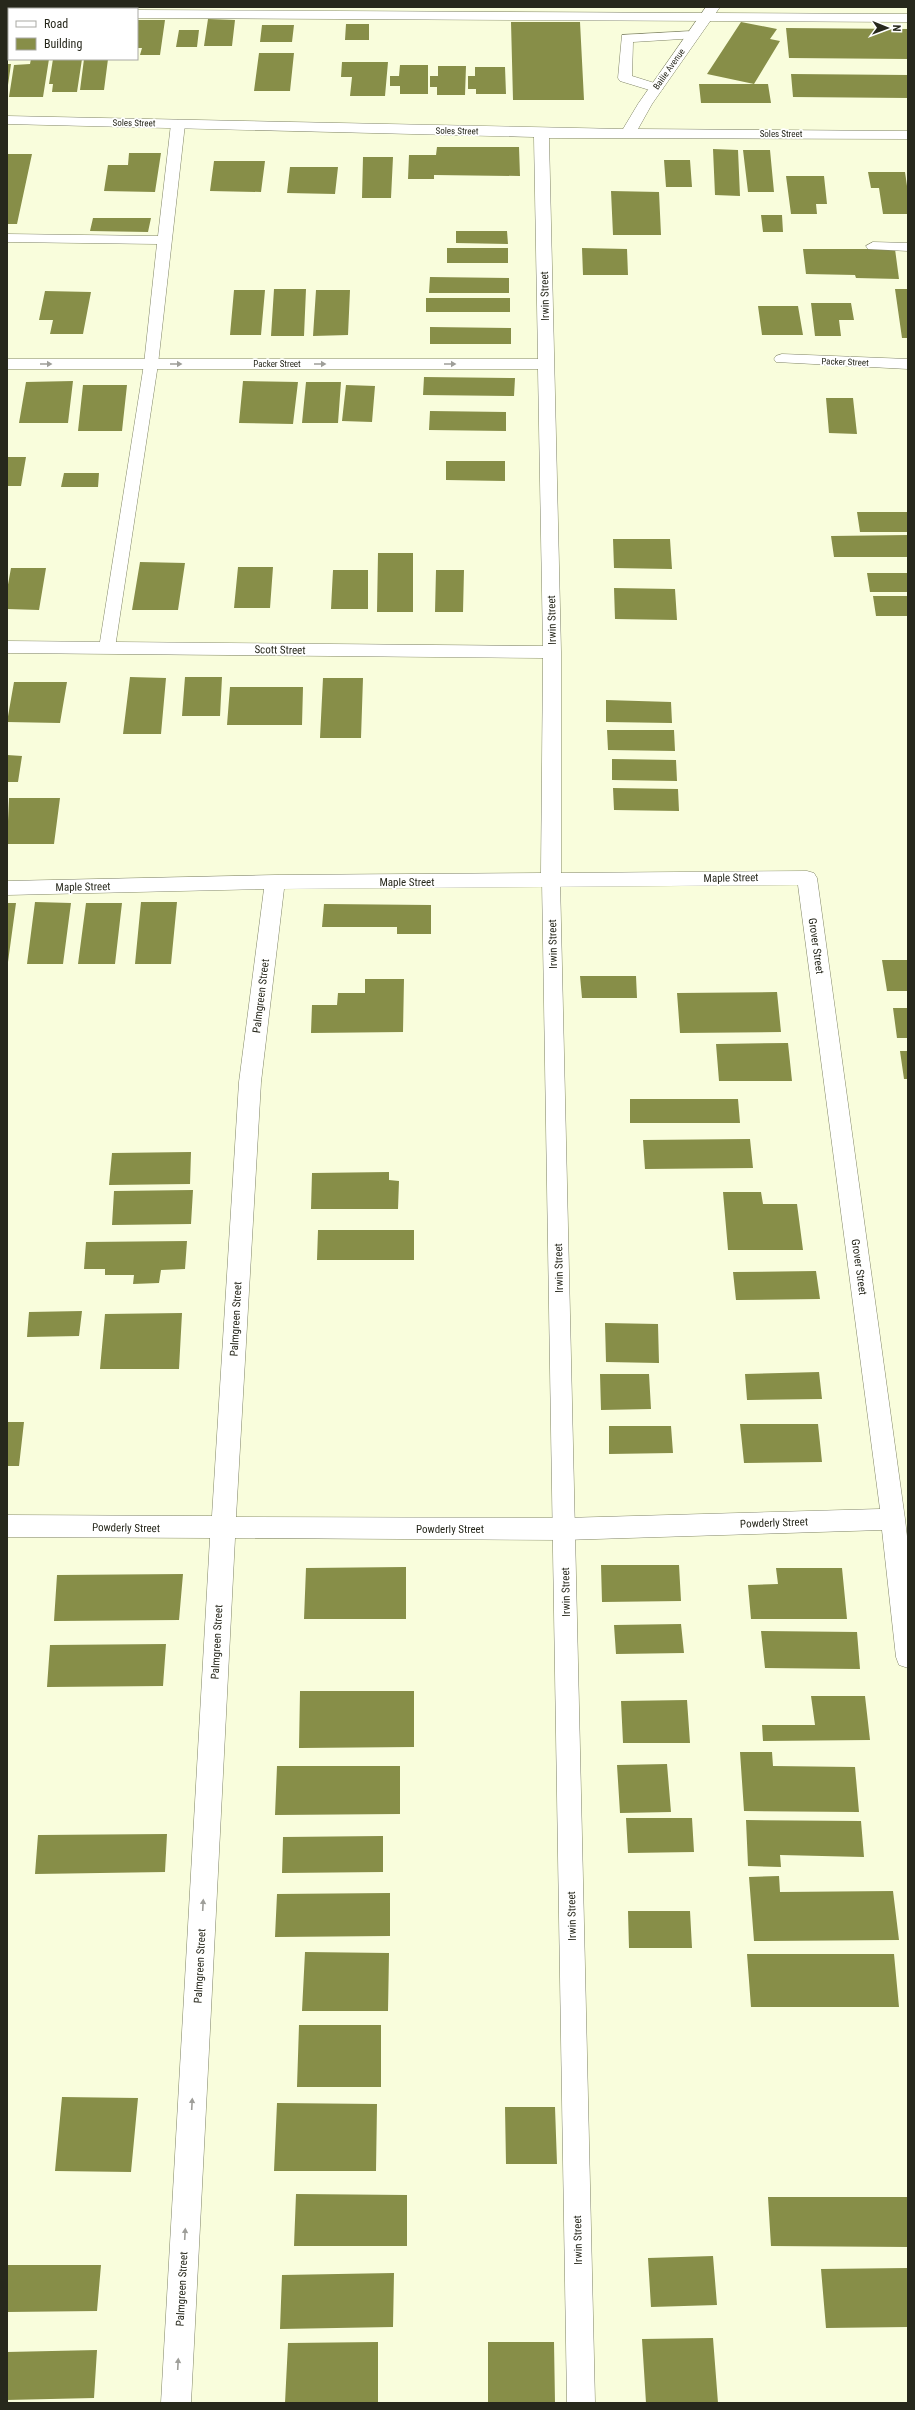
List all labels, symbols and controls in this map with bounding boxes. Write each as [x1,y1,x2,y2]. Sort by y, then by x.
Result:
legend [8,8,138,60]
north arrow [867,8,907,48]
text: Road [44,17,68,31]
text: N [890,25,903,32]
text: Building [44,37,82,51]
street label: Bailie Avenue [651,47,687,91]
street label: Soles Street [113,118,156,128]
street label: Soles Street [436,126,479,136]
street label: Soles Street [760,129,803,139]
street label: Irwin Street [538,271,552,321]
street label: Packer Street [821,356,869,368]
street label: Packer Street [253,359,301,369]
one-way arrow [40,361,53,367]
one-way arrow [170,361,183,367]
one-way arrow [314,361,327,367]
one-way arrow [444,361,457,367]
street label: Irwin Street [545,595,559,645]
street label: Scott Street [254,643,306,657]
street label: Maple Street [703,871,759,885]
street label: Maple Street [380,876,434,889]
street label: Maple Street [55,880,111,894]
street label: Grover Street [806,917,826,975]
street label: Irwin Street [546,919,560,969]
street label: Palmgreen Street [250,958,272,1034]
street label: Grover Street [849,1238,869,1296]
street label: Irwin Street [552,1243,566,1293]
street label: Palmgreen Street [228,1281,244,1357]
street label: Powderly Street [740,1515,808,1531]
street label: Powderly Street [92,1521,160,1535]
street label: Powderly Street [416,1523,484,1536]
street label: Irwin Street [559,1567,573,1617]
street label: Palmgreen Street [209,1604,225,1680]
street label: Irwin Street [565,1891,579,1941]
one-way arrow [199,1899,206,1911]
street label: Palmgreen Street [192,1928,208,2004]
one-way arrow [189,2097,195,2110]
street label: Irwin Street [571,2215,585,2265]
one-way arrow [182,2227,188,2240]
street label: Palmgreen Street [174,2251,190,2327]
one-way arrow [175,2357,181,2370]

